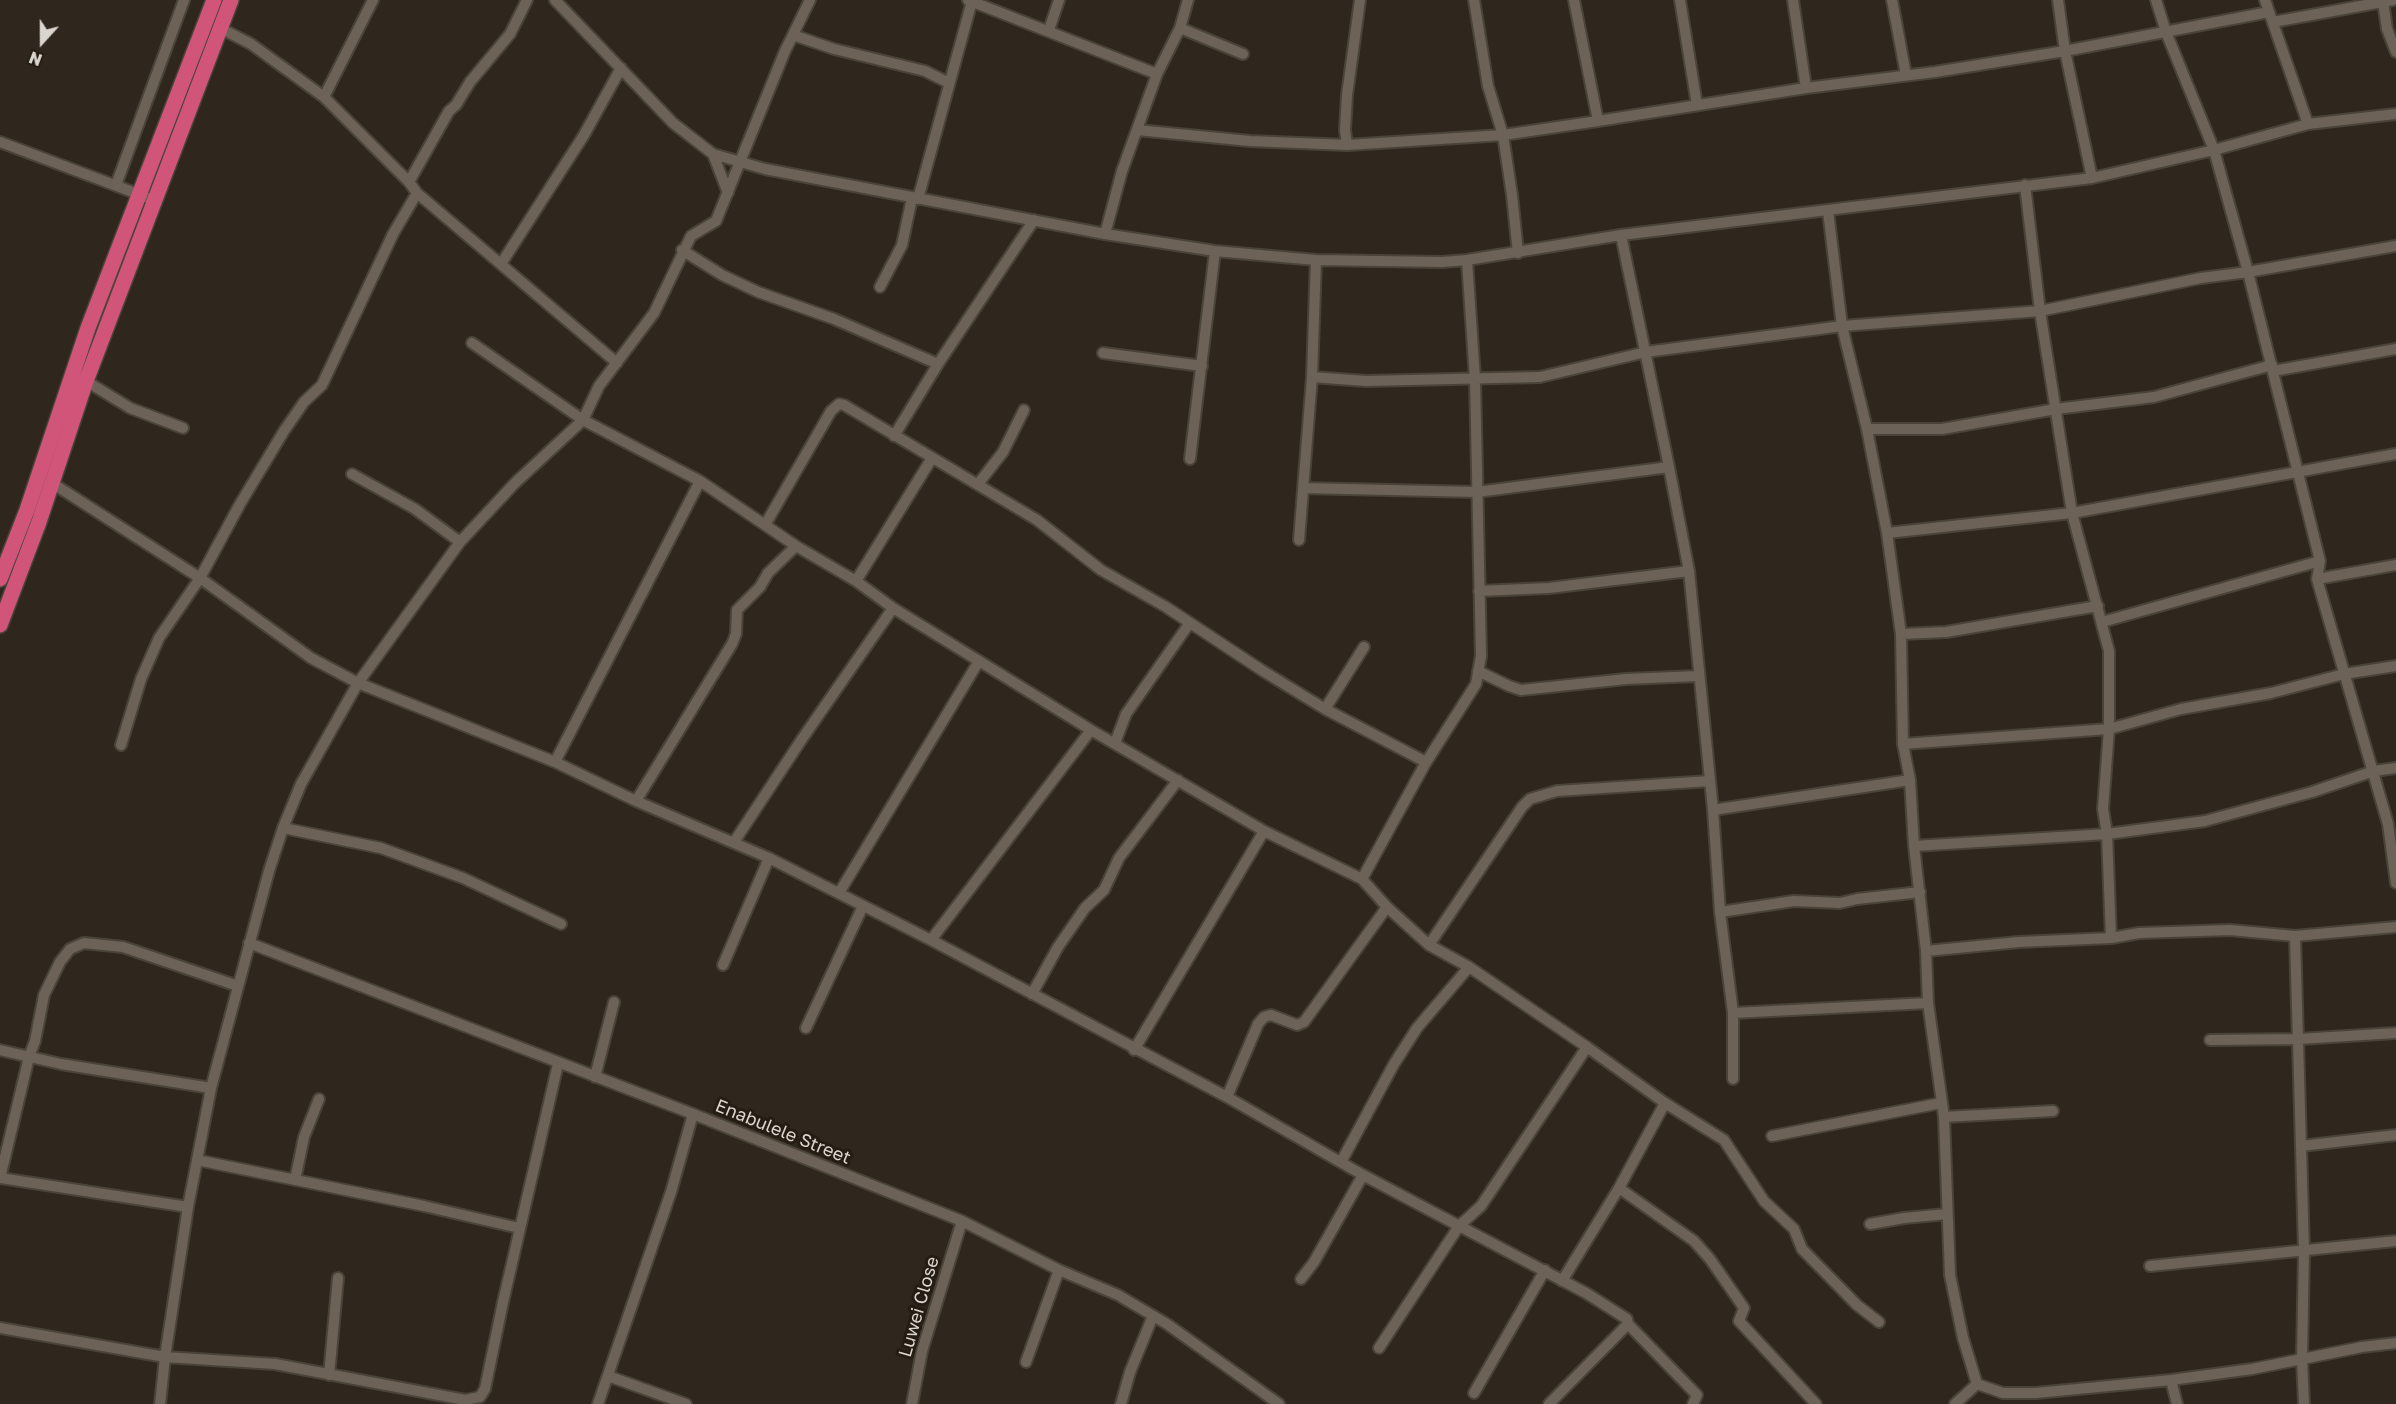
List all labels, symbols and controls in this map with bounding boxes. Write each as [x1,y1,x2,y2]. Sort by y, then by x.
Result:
north arrow [12,12,72,72]
text: N [26,47,45,70]
street label: Enabulele Street [712,1095,854,1169]
street label: Luwei Close [894,1254,944,1360]

